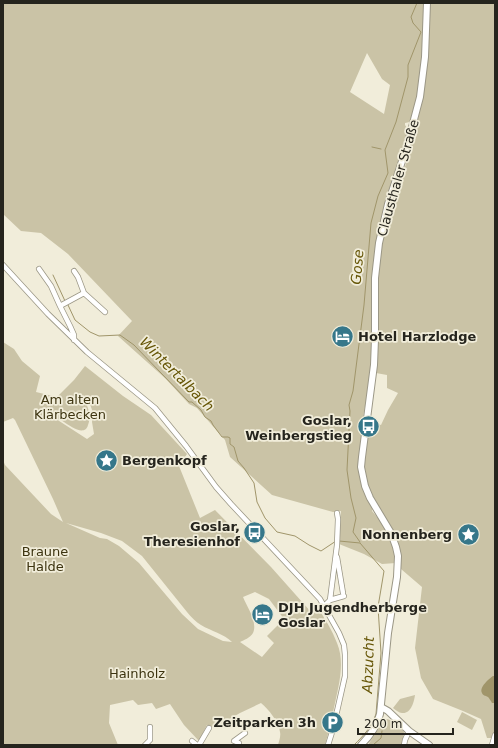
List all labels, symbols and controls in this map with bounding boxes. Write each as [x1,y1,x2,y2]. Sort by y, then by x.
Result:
street label: Clausthaler Straße [374,118,422,238]
water label: Gose [347,249,367,285]
hotel icon: Hotel Harzlodge [330,323,356,349]
place label: Hotel Harzlodge [358,329,476,344]
water label: Wintertalbach [137,334,217,414]
park label: Am alten Klärbecken [34,392,106,422]
place label: Goslar, Weinbergstieg [245,413,352,443]
bus stop icon: Goslar, Weinbergstieg [355,414,381,440]
place icon: Bergenkopf [93,447,119,473]
place label: Bergenkopf [122,453,207,468]
place label: Goslar, Theresienhof [144,519,240,549]
bus stop icon: Goslar, Theresienhof [242,520,268,546]
place icon: Nonnenberg [455,521,481,547]
place label: Nonnenberg [362,527,452,542]
park label: Braune Halde [22,544,68,574]
place label: DJH Jugendherberge Goslar [278,600,427,630]
hotel icon: DJH Jugendherberge Goslar [249,601,275,627]
water label: Abzucht [359,636,377,695]
park label: Hainholz [109,666,165,681]
parking icon: Zeitparken 3h [319,709,345,735]
scale bar [358,710,453,736]
place label: Zeitparken 3h [213,715,316,730]
text: 200 m [364,717,402,731]

